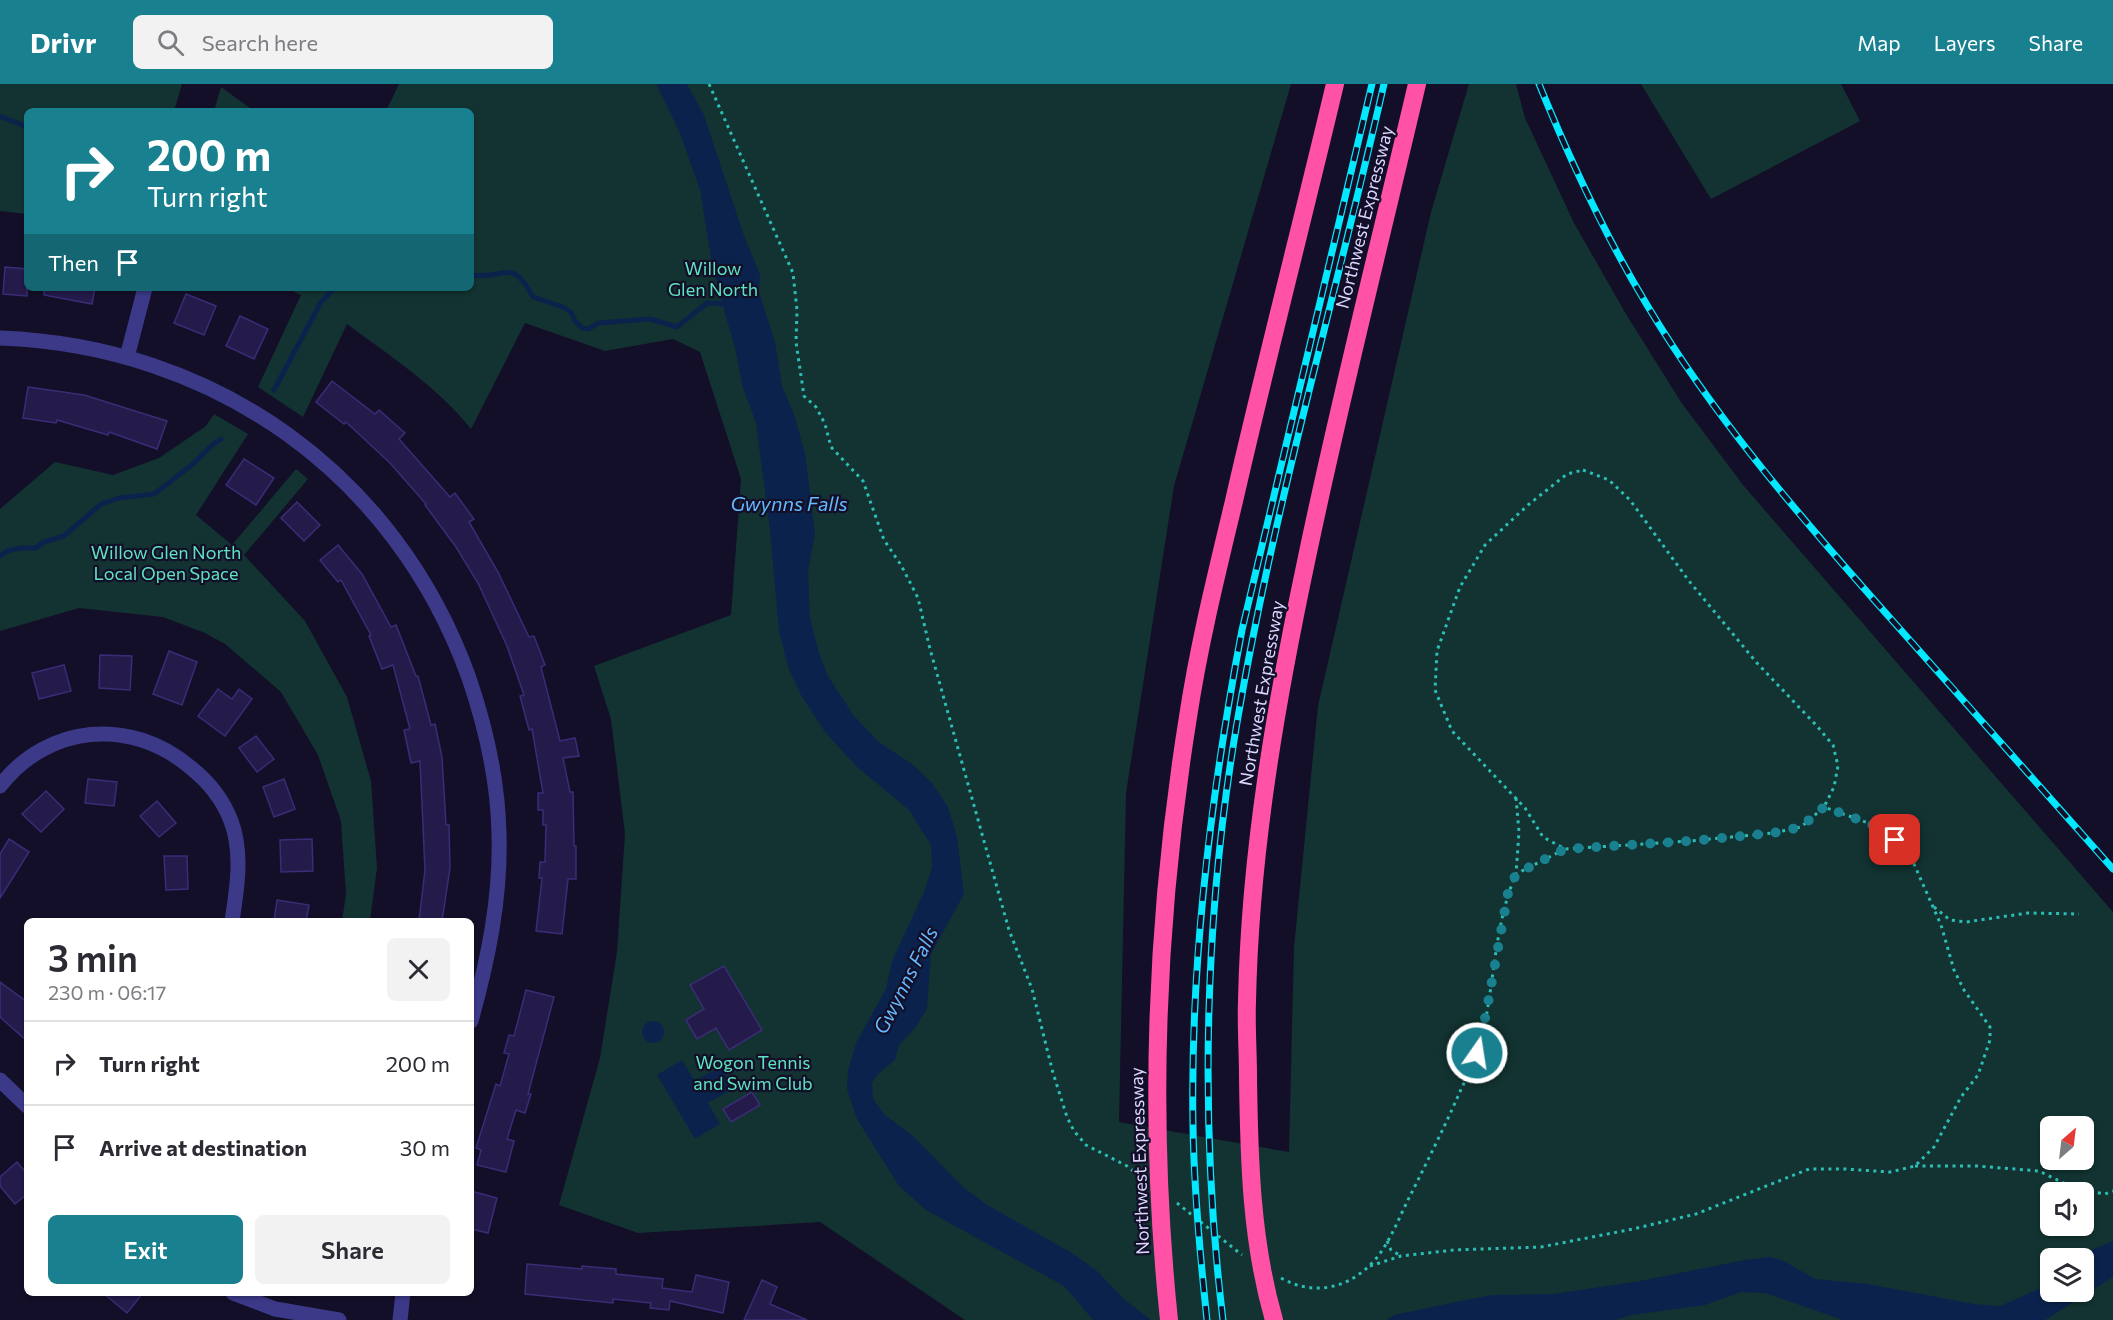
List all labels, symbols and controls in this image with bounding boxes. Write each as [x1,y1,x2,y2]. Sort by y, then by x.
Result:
search box [133,15,553,69]
text: Drivr [30,25,97,59]
icon: search [154,26,187,59]
text: Search here [202,29,318,56]
text: Map [1857,30,1901,55]
text: Layers [1934,30,1996,55]
text: Share [2029,30,2083,55]
street label: Northwest Expressway [1331,123,1397,311]
text: 200 m [147,128,271,180]
icon: right [48,132,126,210]
text: Turn right [147,180,267,213]
icon: arrive [111,246,144,279]
text: Then [48,249,99,276]
park label: Willow Glen North [668,257,758,300]
water label: Gwynns Falls [730,491,848,515]
park label: Willow Glen North Local Open Space [91,541,241,584]
street label: Northwest Expressway [1234,599,1288,787]
pin [1869,814,1920,865]
icon: arrive [1878,823,1911,856]
water label: Gwynns Falls [868,922,942,1038]
text: 3 min [48,935,138,979]
button: close [387,938,450,1001]
text: 230 m · 06:17 [48,980,166,1004]
position arrow [1445,1021,1509,1085]
icon: right [48,1047,81,1080]
text: Turn right [99,1050,200,1077]
text: 200 m [386,1050,450,1077]
park label: Wogon Tennis and Swim Club [693,1051,813,1094]
street label: Northwest Expressway [1125,1067,1153,1255]
north arrow [2040,1116,2094,1170]
map controls [2040,1116,2094,1302]
icon: arrive [48,1131,81,1164]
text: Arrive at destination [99,1134,307,1161]
text: 30 m [400,1134,450,1161]
button: sound [2040,1182,2094,1236]
button: Exit [48,1215,243,1284]
button: Share [255,1215,450,1284]
button: layers [2040,1248,2094,1302]

